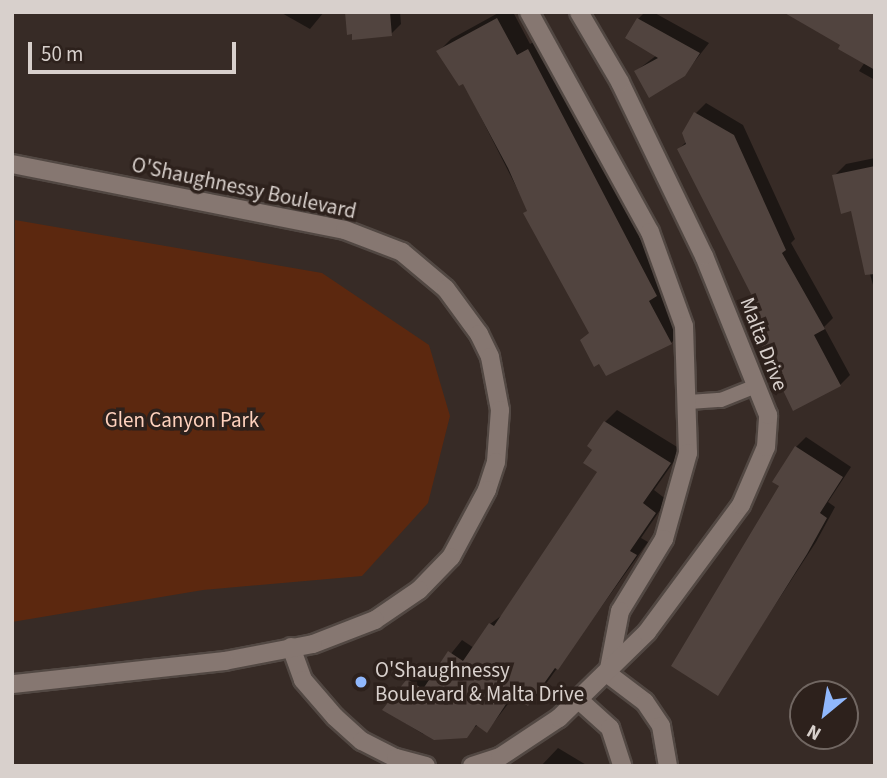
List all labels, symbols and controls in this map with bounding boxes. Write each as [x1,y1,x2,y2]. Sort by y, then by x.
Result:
scale bar [32,28,240,72]
text: 50 m [41,39,83,69]
street label: O'Shaughnessy Boulevard [129,152,359,224]
street label: Malta Drive [735,294,793,394]
park label: Glen Canyon Park [105,407,259,433]
place label: O'Shaughnessy Boulevard & Malta Drive [375,657,584,707]
marker: O'Shaughnessy Boulevard & Malta Drive [353,674,369,690]
north arrow [789,680,859,750]
text: N [802,717,826,747]

